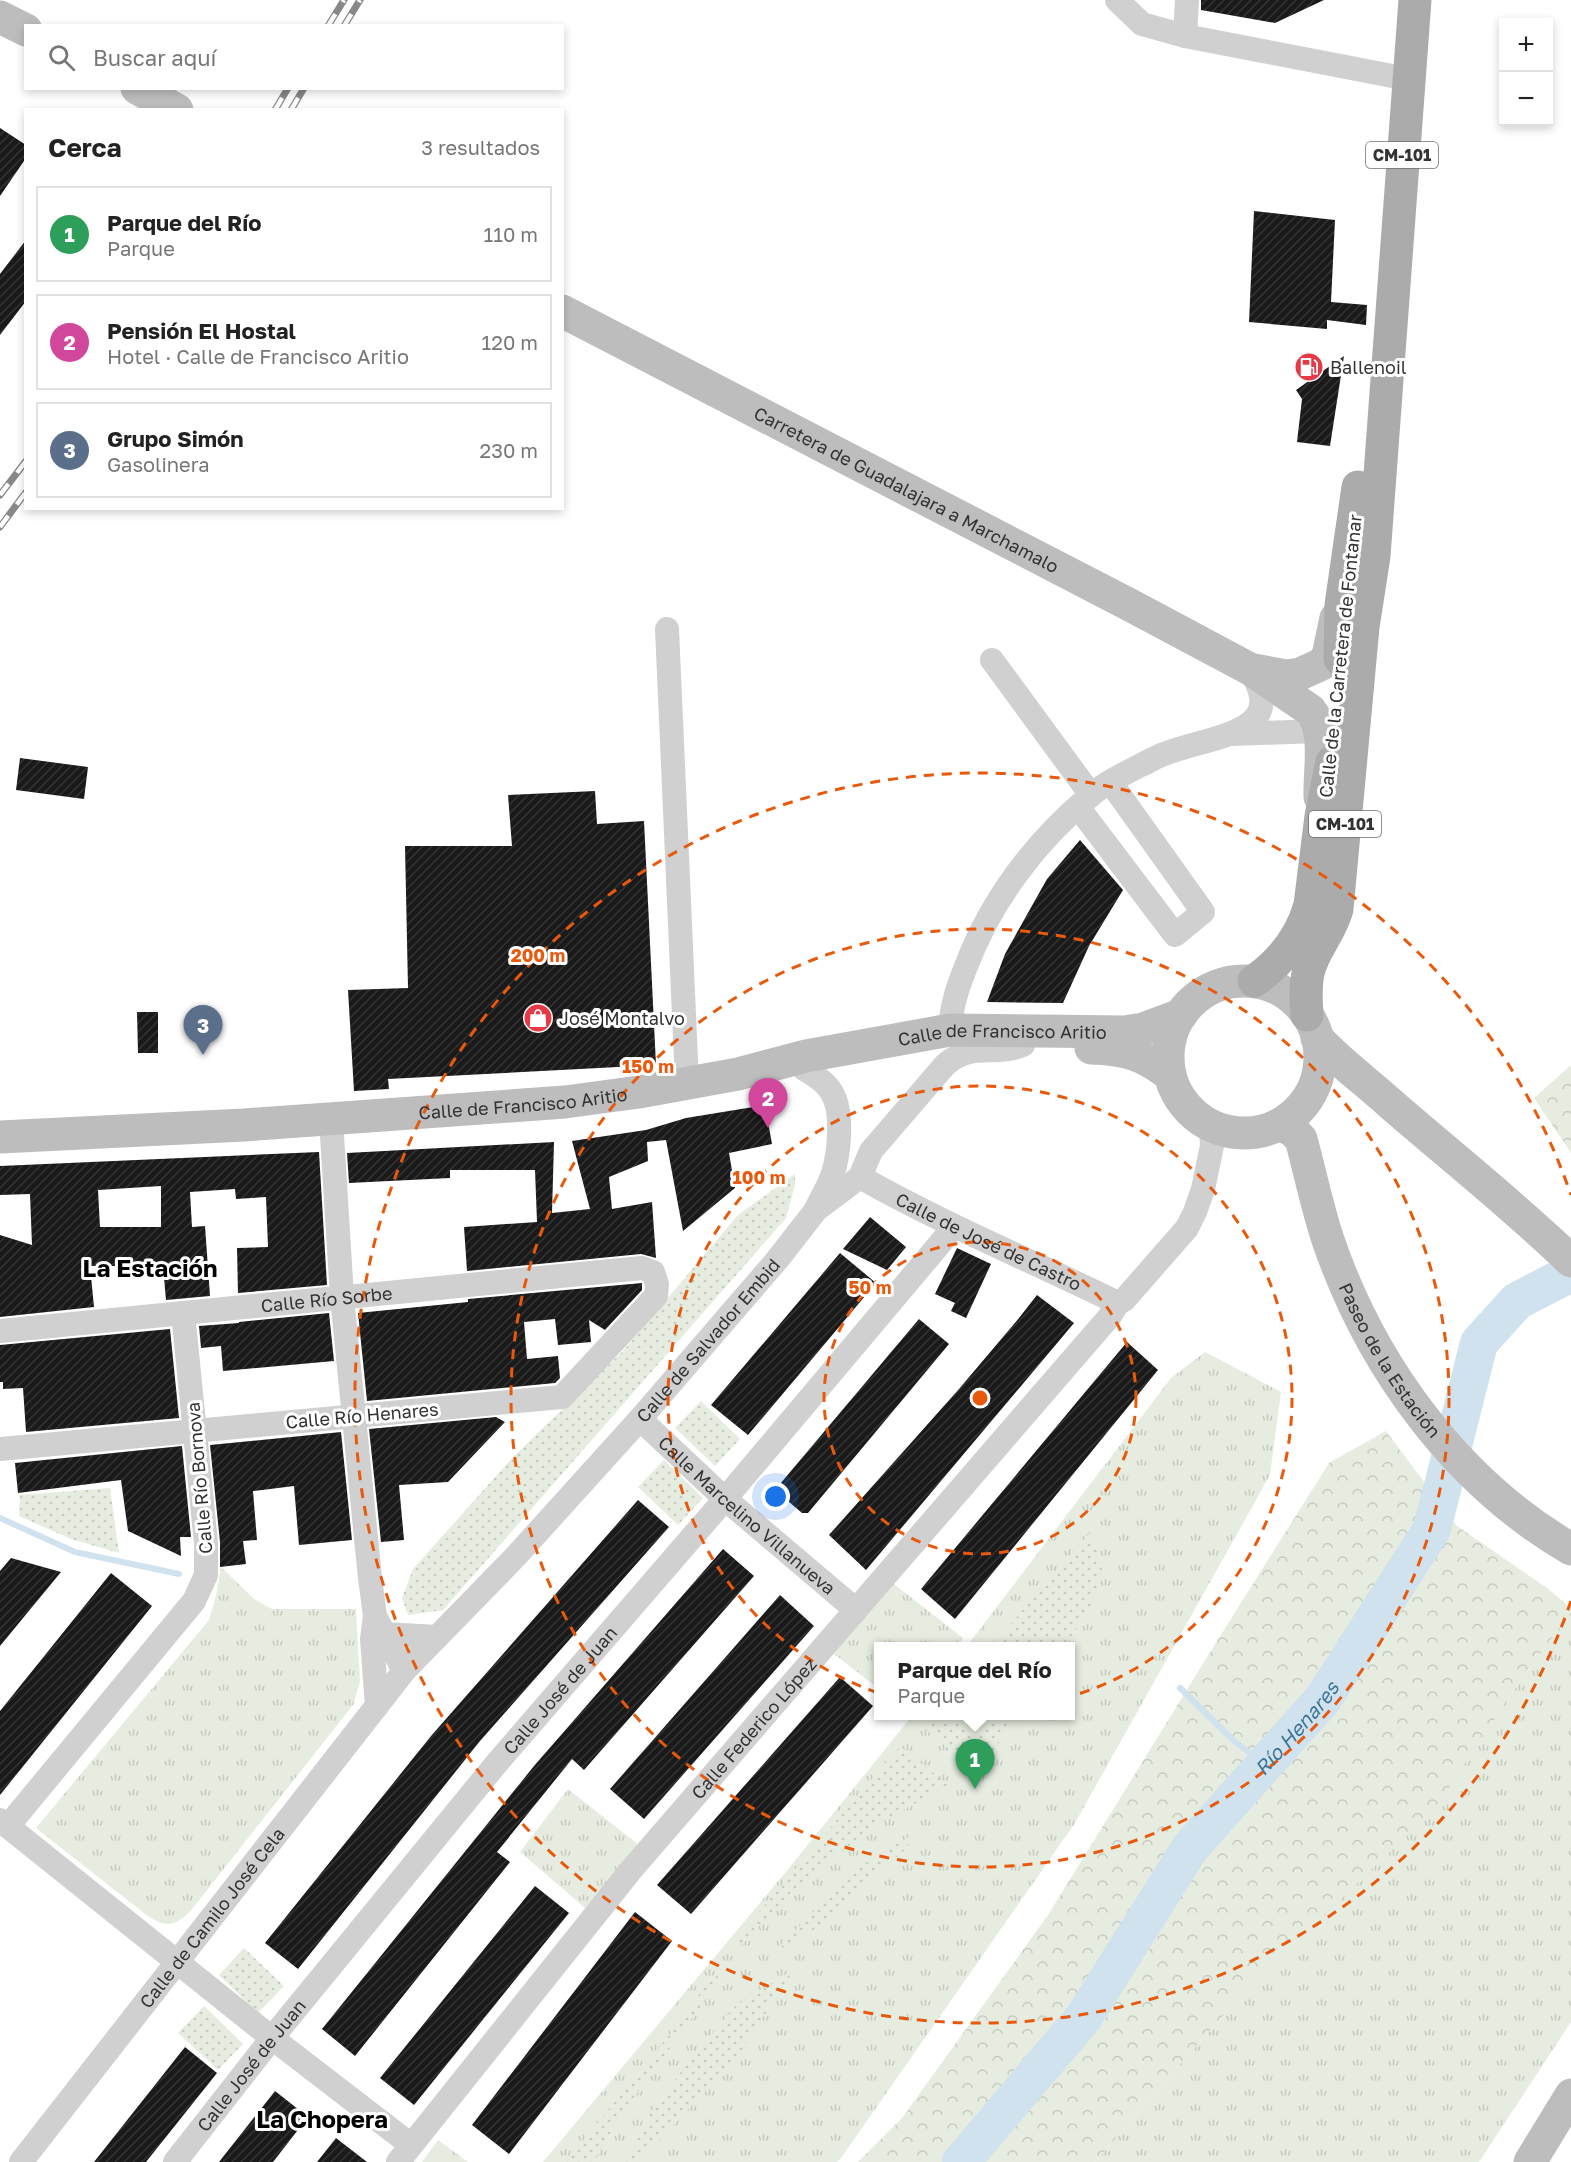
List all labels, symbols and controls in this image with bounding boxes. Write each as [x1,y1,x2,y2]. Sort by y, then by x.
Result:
map controls [1499,18,1553,126]
button: + [1499,18,1553,72]
search box [24,24,564,90]
icon: search [45,41,78,74]
text: Buscar aquí [93,44,216,71]
button: − [1499,72,1553,126]
text: Cerca [48,132,122,163]
text: 3 resultados [421,135,540,159]
road number: CM-101 [1366,142,1438,168]
text: Parque del Río [107,209,261,236]
text: 1 [64,222,75,246]
text: 110 m [484,222,538,246]
text: Parque [107,236,175,260]
text: Pensión El Hostal [107,317,296,344]
text: 2 [63,330,76,354]
text: 120 m [482,330,538,354]
text: Hotel · Calle de Francisco Aritio [107,344,409,368]
fuel station icon: Ballenoil [1293,351,1325,383]
place label: Ballenoil [1330,356,1407,378]
street label: Carretera de Guadalajara a Marchamalo [750,401,1063,577]
text: Grupo Simón [107,425,244,452]
text: 3 [63,438,76,462]
text: 230 m [480,438,538,462]
text: Gasolinera [107,452,210,476]
street label: Calle de la Carretera de Fontanar [1314,513,1366,799]
road number: CM-101 [1309,811,1381,837]
text: 200 m [511,944,565,966]
shop icon: José Montalvo [522,1002,554,1034]
pin: 3 [184,1006,222,1055]
place label: José Montalvo [559,1007,685,1029]
street label: Calle de Francisco Aritio [896,1019,1107,1050]
text: 150 m [622,1055,674,1077]
pin: 2 [748,1078,788,1128]
street label: Calle de Francisco Aritio [418,1083,629,1123]
text: 100 m [733,1166,785,1188]
street label: Calle de José de Castro [892,1188,1085,1295]
district label: La Estación [83,1253,217,1282]
street label: Calle de Salvador Embid [631,1254,784,1427]
text: 50 m [849,1276,891,1298]
street label: Paseo de la Estación [1335,1279,1446,1442]
street label: Calle Río Sorbe [260,1282,393,1316]
centre of rings [970,1388,990,1408]
street label: Calle Río Henares [285,1397,439,1433]
street label: Calle Río Bornova [181,1401,217,1555]
street label: Calle Marcelino Villanueva [654,1431,840,1599]
your location [761,1482,790,1511]
street label: Calle José de Juan [498,1622,621,1759]
popup [874,1642,1075,1720]
street label: Calle Federico López [686,1653,821,1803]
text: Parque del Río [897,1656,1052,1683]
water label: Río Henares [1249,1676,1344,1780]
text: Parque [897,1683,965,1707]
pin: 1 [956,1740,994,1789]
street label: Calle de Camilo José Cela [134,1823,289,2012]
street label: Calle José de Juan [192,1995,310,2136]
district label: La Chopera [256,2104,388,2133]

